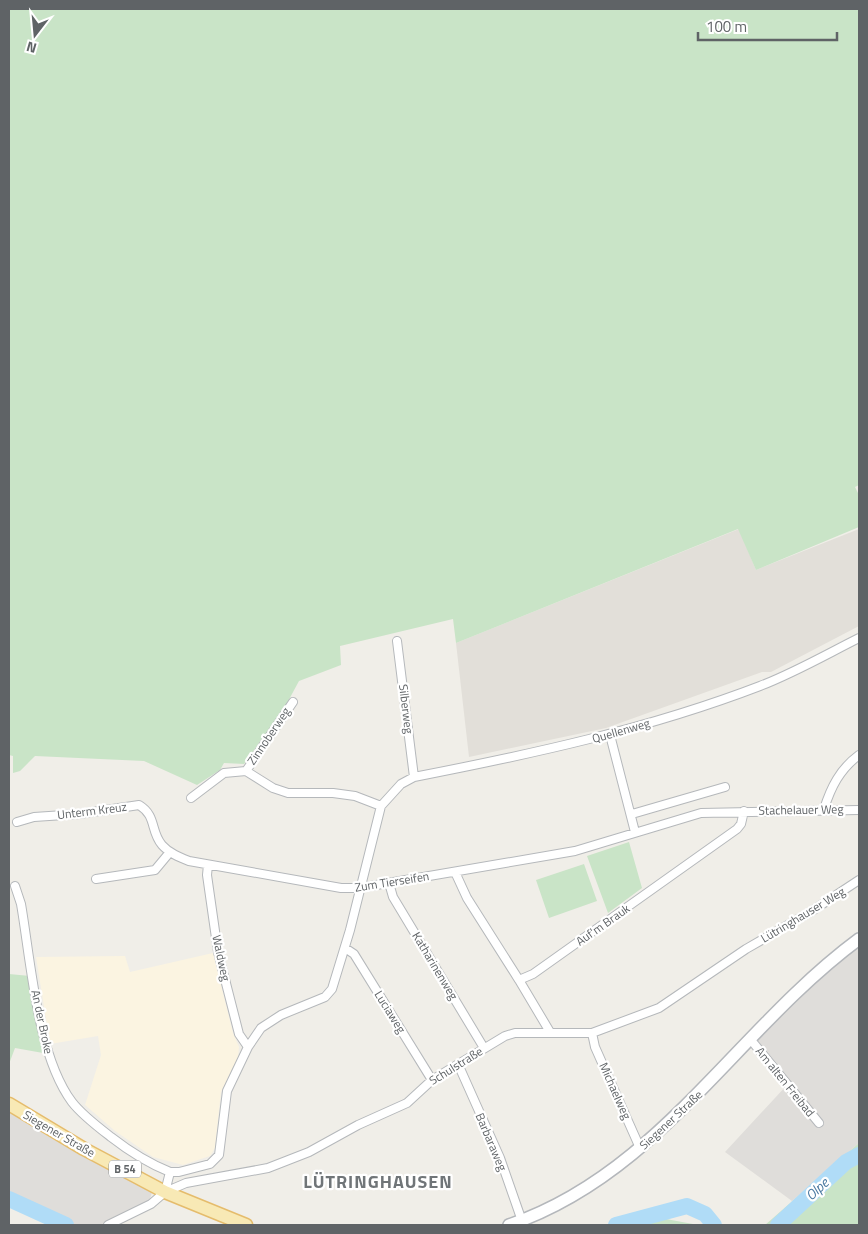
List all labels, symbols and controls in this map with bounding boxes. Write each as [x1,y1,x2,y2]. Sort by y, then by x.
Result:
north arrow [10,10,60,60]
scale bar [698,10,837,42]
text: 100 m [706,15,747,38]
text: N [24,37,39,59]
street label: Silberweg [394,683,419,735]
street label: Zinnoberweg [242,703,295,768]
street label: Quellenweg [590,713,652,748]
street label: Unterm Kreuz [56,797,128,824]
street label: Stachelauer Weg [758,799,844,820]
street label: Zum Tierseifen [353,866,431,897]
street label: Lütringhauser Weg [757,882,849,947]
street label: Auf'm Brauk [572,899,634,950]
street label: Katharinenweg [408,928,463,1003]
street label: Waldweg [207,933,236,983]
street label: Luciaweg [370,987,411,1037]
street label: An der Broke [26,988,59,1056]
street label: Schulstraße [425,1042,486,1090]
street label: Am alten Freibad [751,1043,820,1121]
street label: Michaelweg [594,1059,636,1122]
street label: Siegener Straße [635,1085,707,1154]
street label: Siegener Straße [20,1105,99,1162]
street label: Barbaraweg [471,1110,512,1174]
road number: B 54 [109,1160,141,1178]
district label: LÜTRINGHAUSEN [303,1168,453,1195]
water label: Olpe [800,1171,834,1205]

